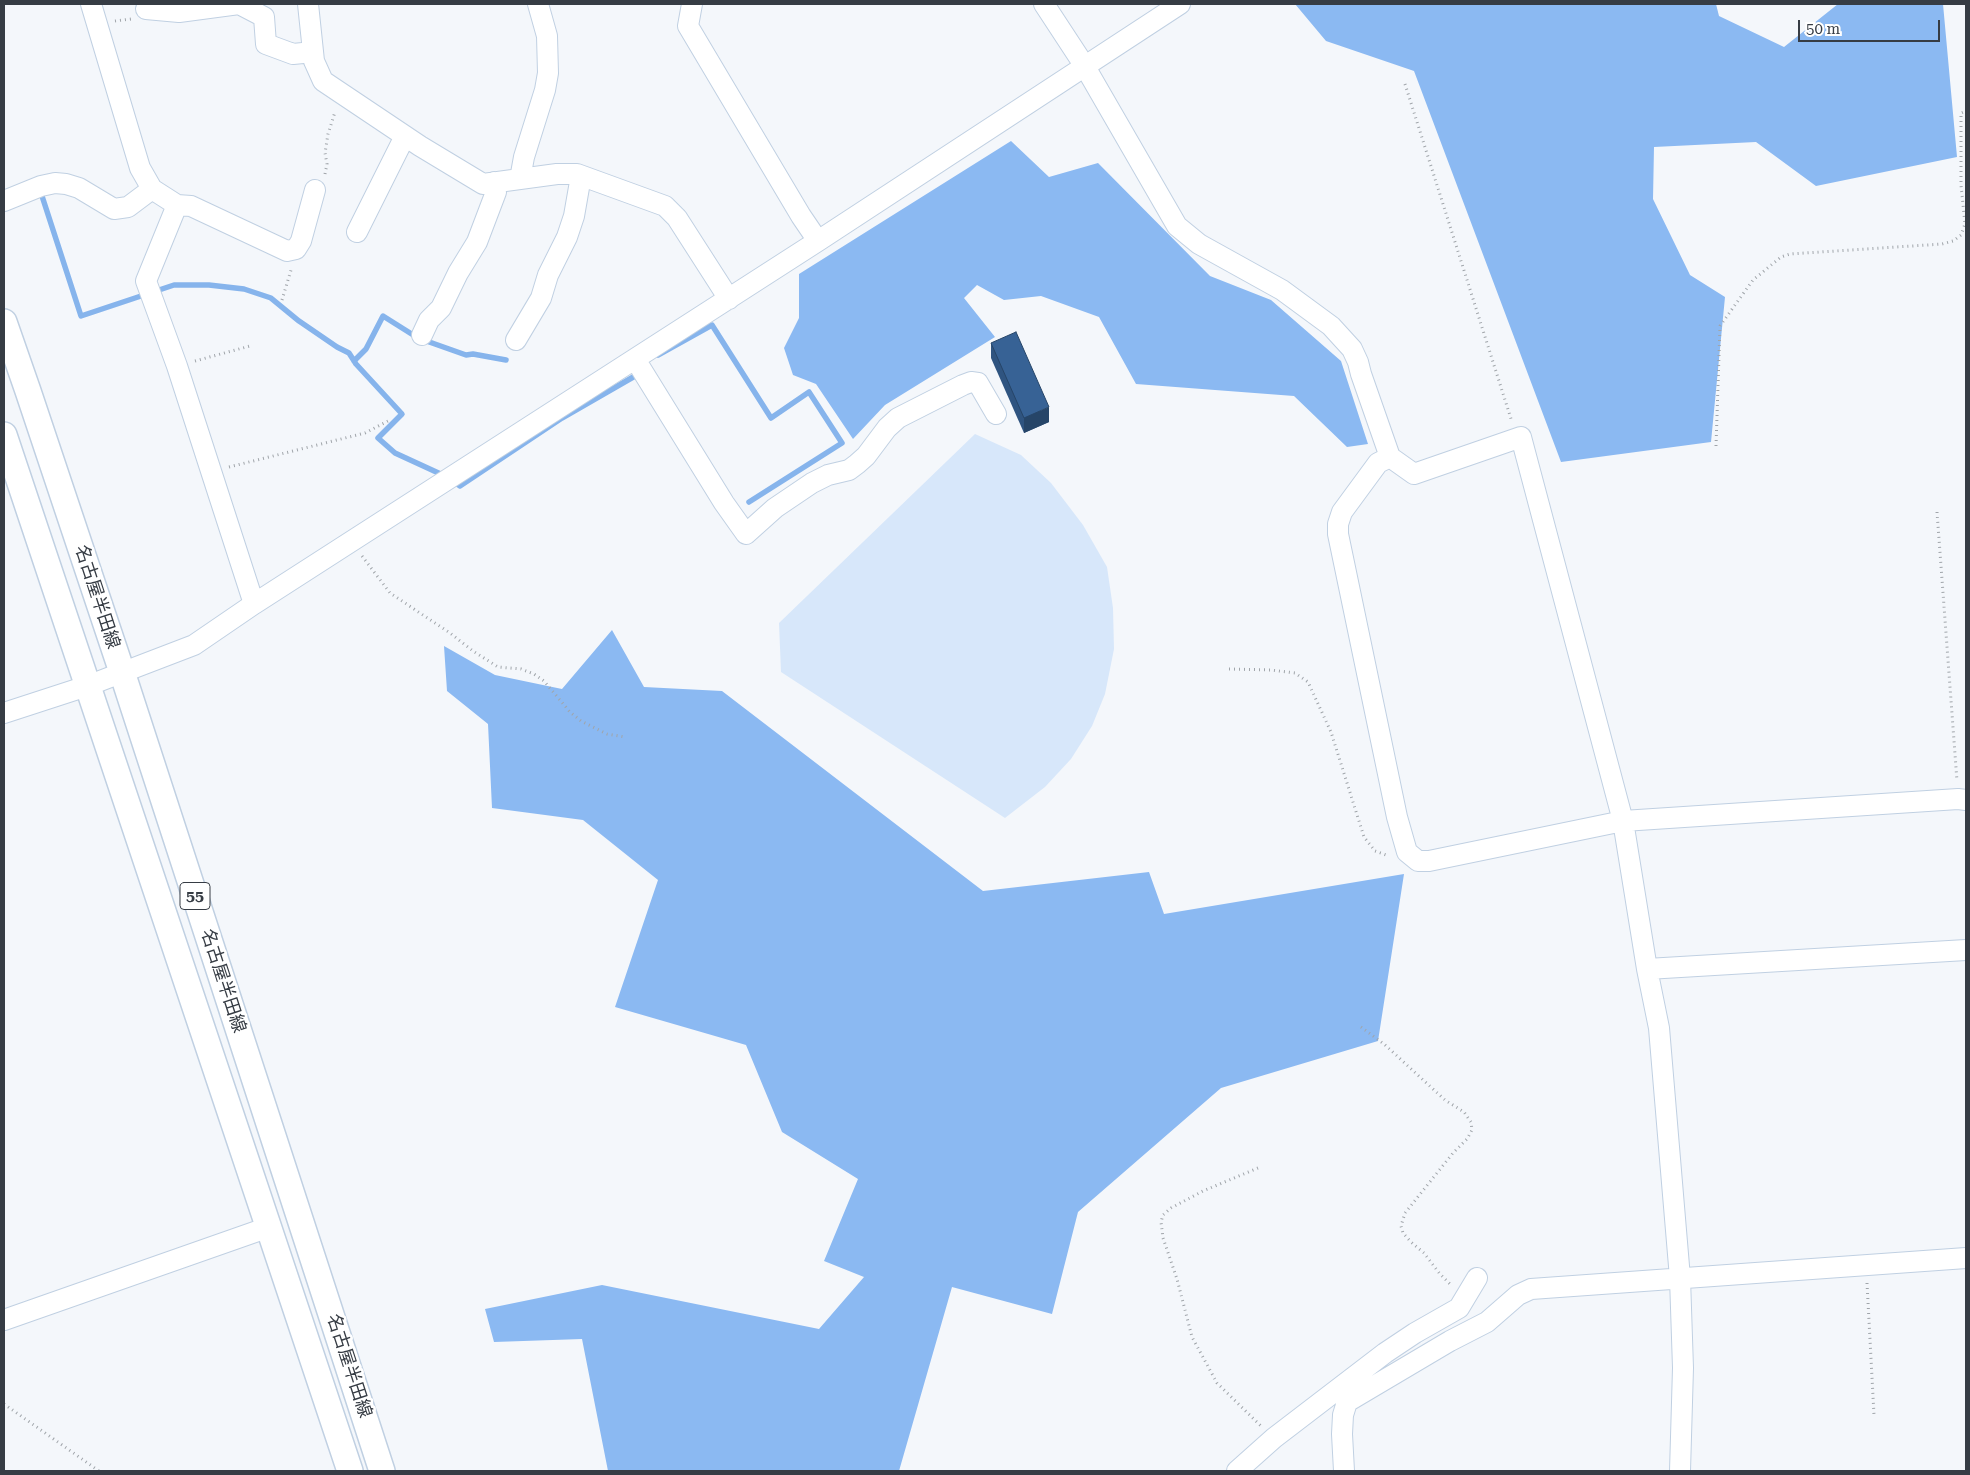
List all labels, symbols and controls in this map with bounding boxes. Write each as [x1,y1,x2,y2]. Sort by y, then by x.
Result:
scale bar [1800,10,1942,42]
text: 50 m [1806,20,1840,38]
street label: 名古屋半田線 [70,542,124,652]
road number: 55 [180,882,210,909]
street label: 名古屋半田線 [196,926,250,1036]
street label: 名古屋半田線 [322,1311,376,1421]

